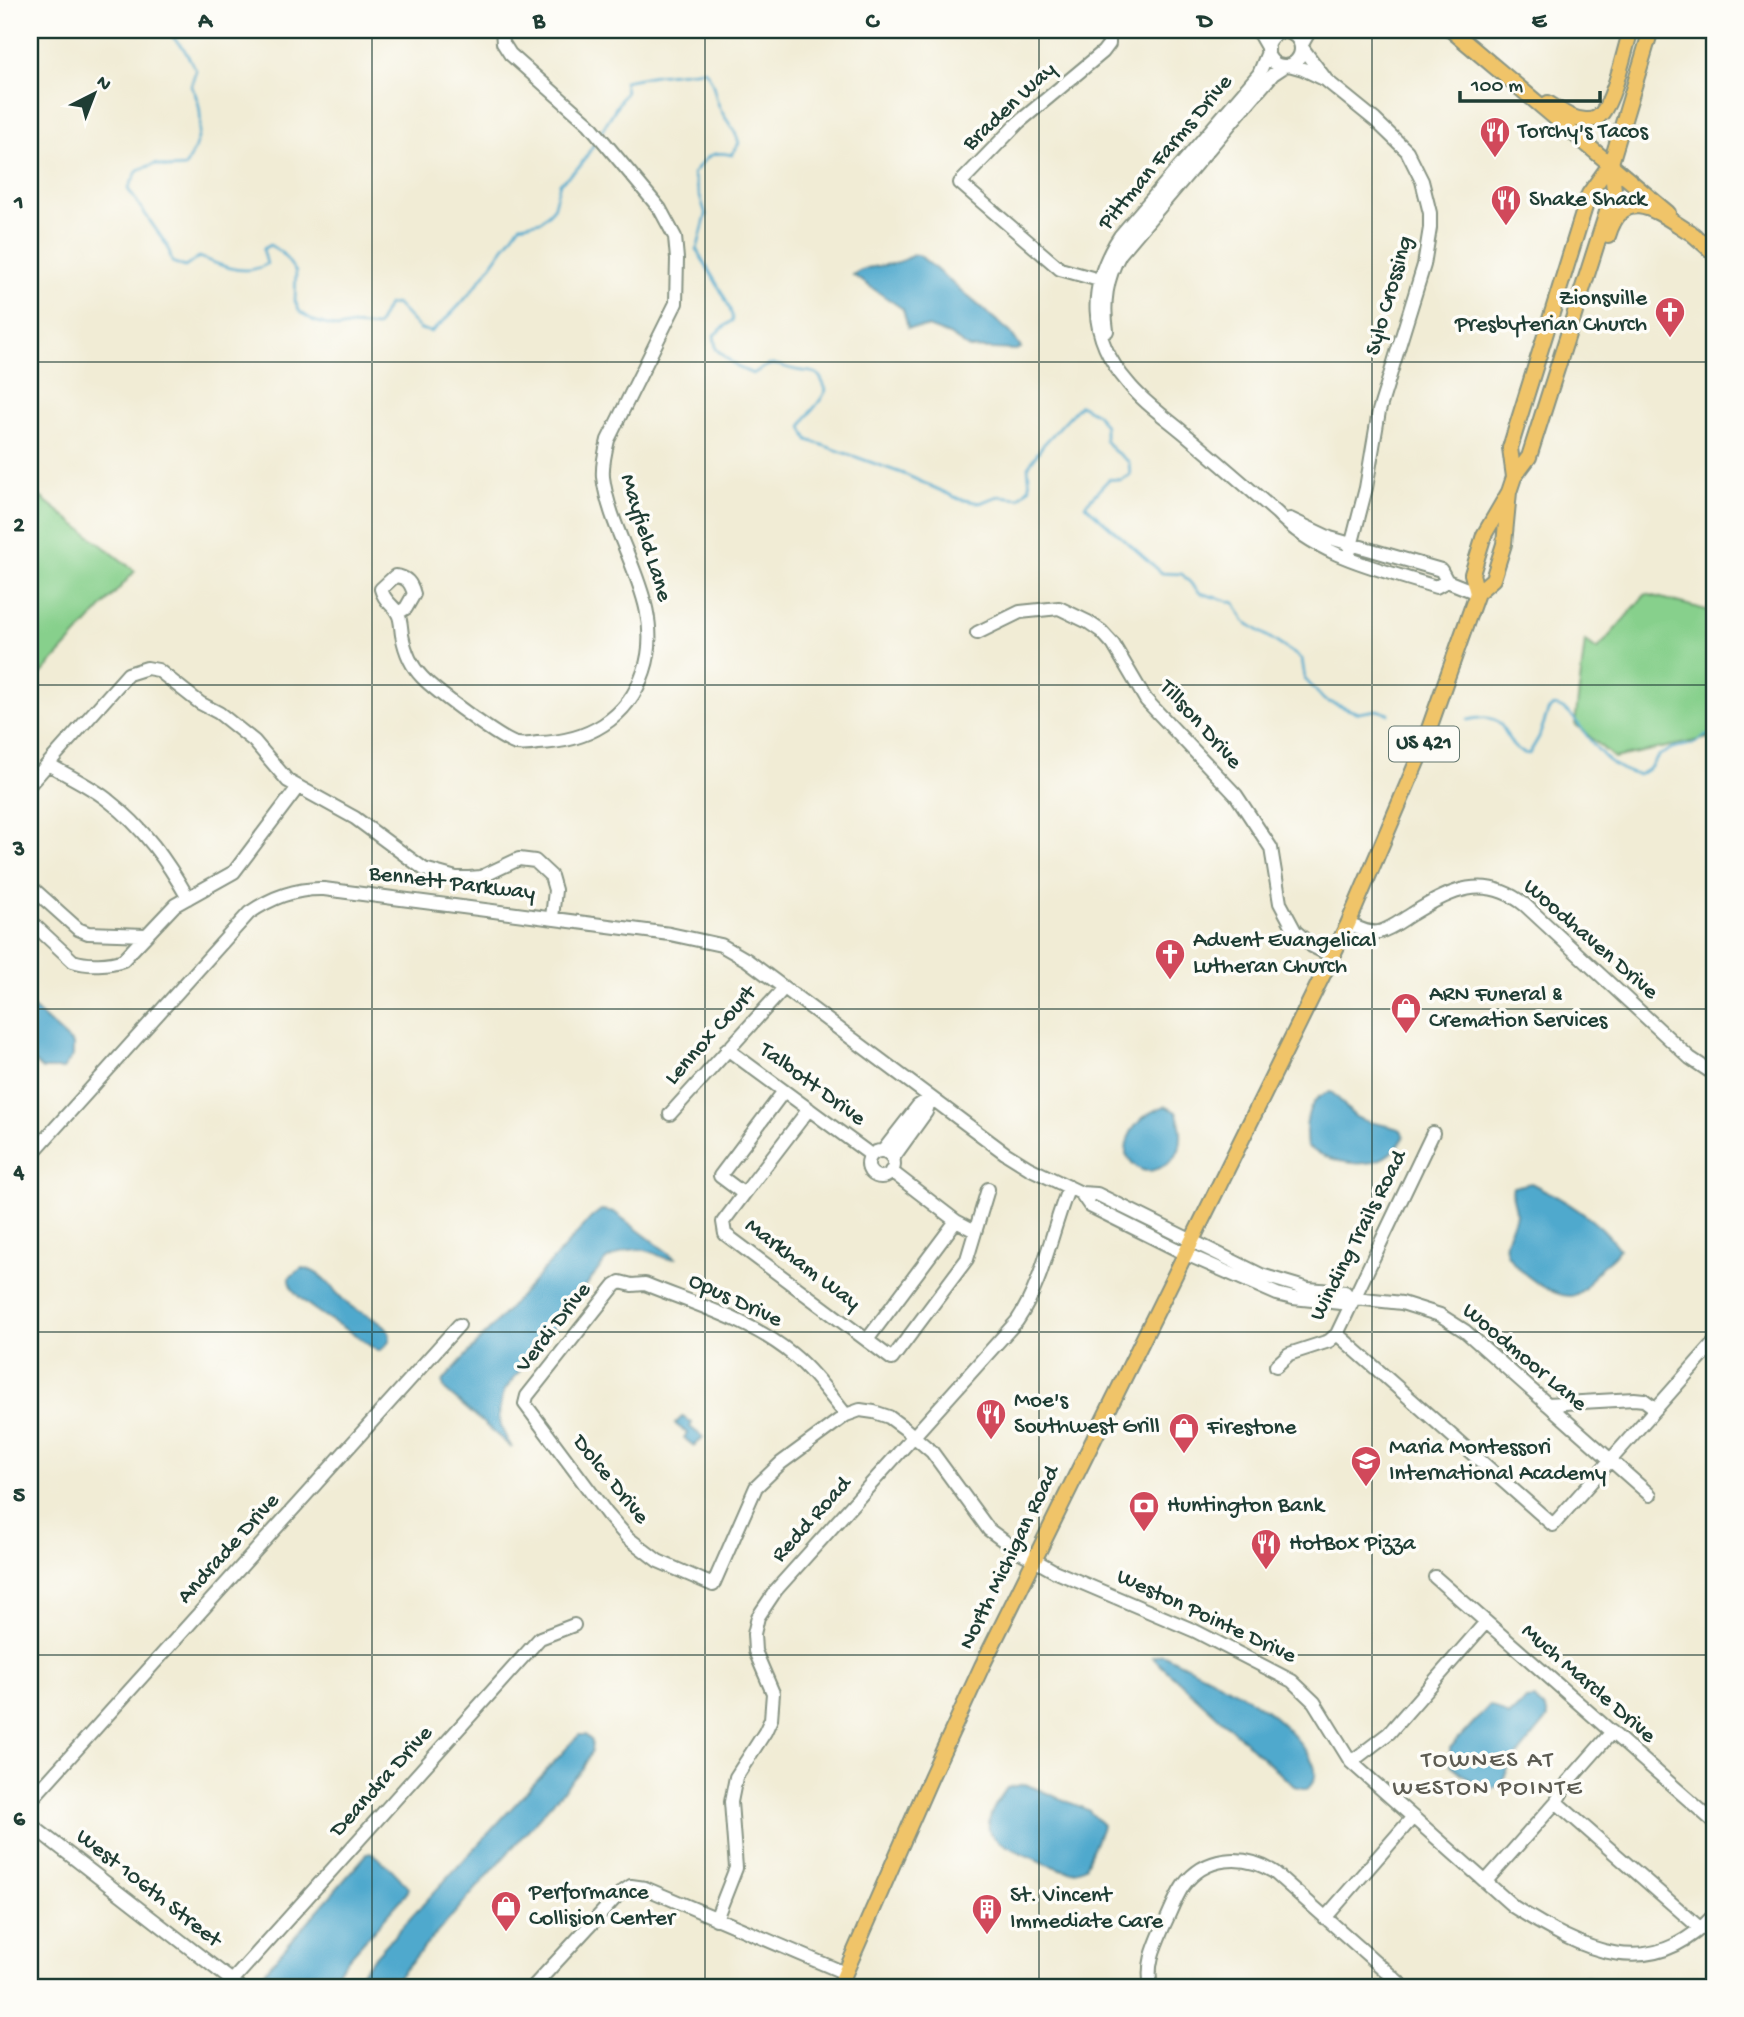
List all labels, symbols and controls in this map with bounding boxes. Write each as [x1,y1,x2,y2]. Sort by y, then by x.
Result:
text: A [197,9,213,36]
text: B [532,9,546,36]
text: C [866,9,881,36]
text: D [1196,9,1214,36]
text: E [1532,9,1548,36]
street label: Braden Way [957,57,1062,158]
north arrow [60,60,130,130]
scale bar [1460,60,1600,104]
street label: Pittman Farms Drive [1092,69,1240,237]
text: N [91,71,115,97]
text: 100 m [1470,75,1523,100]
restaurant icon: Torchy's Tacos [1478,115,1512,159]
place label: Torchy's Tacos [1516,119,1649,146]
restaurant icon: Shake Shack [1489,183,1523,227]
place label: Shake Shack [1529,187,1649,214]
text: 1 [13,190,24,217]
street label: Sylo Crossing [1360,233,1420,359]
place label: Zionsville Presbyterian Church [1454,286,1648,339]
church icon: Zionsville Presbyterian Church [1653,295,1687,339]
street label: Mayfield Lane [613,471,678,606]
text: 2 [13,513,25,540]
street label: Tillson Drive [1152,673,1248,776]
road number: US 421 [1389,726,1459,762]
text: 3 [12,837,25,864]
street label: Bennett Parkway [366,860,537,908]
street label: Woodhaven Drive [1517,874,1664,1007]
place label: Advent Evangelical Lutheran Church [1193,928,1377,981]
church icon: Advent Evangelical Lutheran Church [1153,937,1187,981]
street label: Lennox Court [659,980,764,1091]
place label: ARN Funeral & Cremation Services [1429,982,1608,1035]
shop icon: ARN Funeral & Cremation Services [1389,991,1423,1035]
street label: Talbott Drive [752,1036,871,1133]
street label: Winding Trails Road [1304,1145,1414,1326]
text: 4 [13,1160,25,1187]
street label: Markham Way [739,1213,865,1317]
street label: Opus Drive [684,1268,787,1335]
street label: Verdi Drive [510,1277,598,1379]
street label: Woodmoor Lane [1456,1298,1593,1419]
place label: Moe's Southwest Grill [1014,1388,1160,1441]
restaurant icon: Moe's Southwest Grill [974,1397,1008,1441]
shop icon: Firestone [1167,1411,1201,1455]
place label: Firestone [1206,1415,1298,1442]
street label: Dolce Drive [564,1428,655,1531]
place label: Maria Montessori International Academy [1389,1435,1606,1488]
school or university icon: Maria Montessori International Academy [1349,1444,1383,1488]
street label: North Michigan Road [954,1460,1067,1654]
street label: Redd Road [766,1470,859,1569]
text: 5 [13,1483,25,1510]
street label: Andrade Drive [172,1487,287,1610]
bank icon: Huntington Bank [1127,1489,1161,1533]
place label: Huntington Bank [1167,1493,1326,1520]
restaurant icon: HotBox Pizza [1249,1527,1283,1571]
place label: HotBox Pizza [1289,1531,1417,1558]
street label: Weston Pointe Drive [1112,1564,1301,1671]
street label: Much Marcle Drive [1515,1618,1662,1751]
street label: Deandra Drive [324,1720,440,1845]
district label: TOWNES AT WESTON POINTE [1393,1747,1583,1804]
text: 6 [13,1807,26,1834]
street label: West 106th Street [70,1824,227,1955]
place label: Performance Collision Center [528,1880,677,1933]
place label: St. Vincent Immediate Care [1010,1883,1164,1936]
shop icon: Performance Collision Center [489,1889,523,1933]
building icon: St. Vincent Immediate Care [970,1892,1004,1936]

